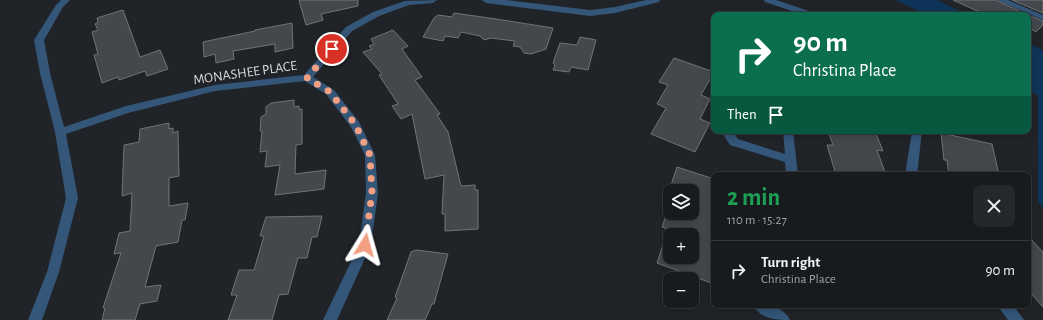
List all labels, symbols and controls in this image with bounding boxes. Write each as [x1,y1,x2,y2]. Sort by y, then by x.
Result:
icon: right [727,28,779,80]
text: 90 m [793,29,848,57]
pin [315,32,349,66]
icon: arrive [321,38,343,60]
street label: MONASHEE PLACE [192,59,298,87]
text: Christina Place [793,62,896,80]
icon: arrive [765,104,787,126]
text: Then [727,107,757,122]
map controls [663,184,699,308]
button: layers [663,184,699,220]
button: close [973,185,1015,227]
text: 2 min [727,186,780,210]
text: 110 m · 15:27 [727,214,787,227]
position arrow [344,224,386,266]
button: + [663,228,699,264]
text: Turn right [761,255,820,270]
icon: right [727,260,749,282]
text: 90 m [986,263,1015,278]
button: − [663,272,699,308]
text: Christina Place [761,273,836,286]

